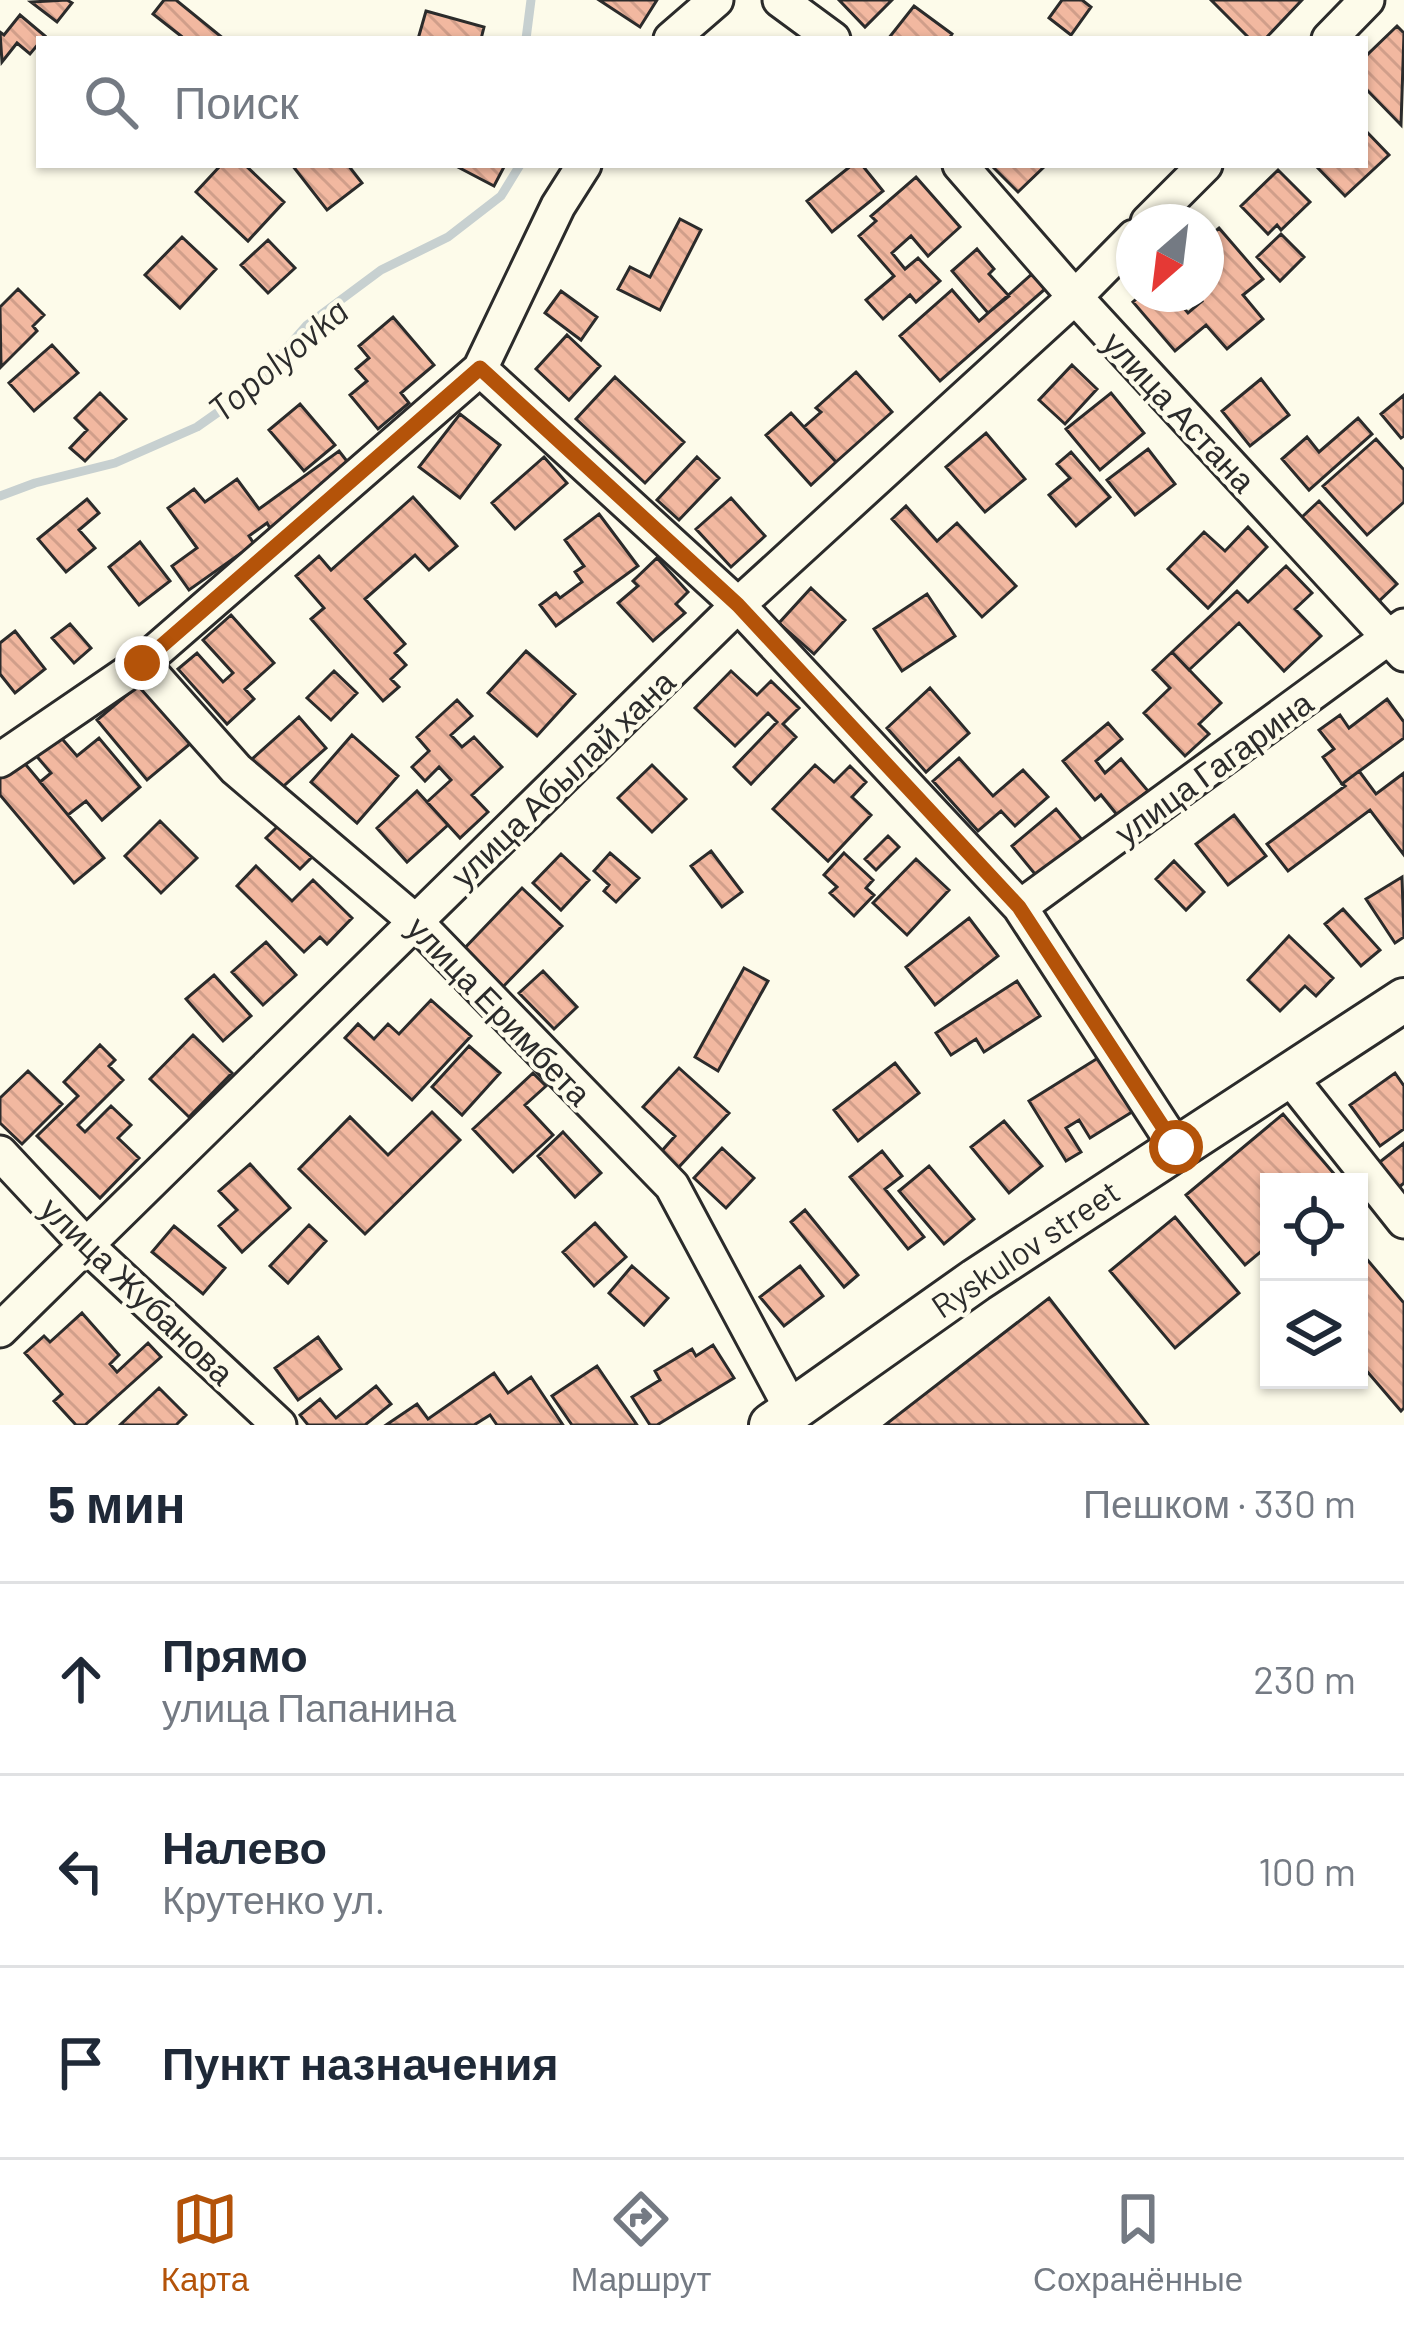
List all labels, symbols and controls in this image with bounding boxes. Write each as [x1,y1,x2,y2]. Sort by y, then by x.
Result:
search box [36,36,1368,168]
icon: search [78,69,144,135]
text: Поиск [174,74,299,128]
north arrow [1116,204,1224,312]
water label: Topolyovka [198,288,356,430]
street label: улица Астана [1095,322,1265,500]
route end [115,636,169,690]
street label: улица Абылай хана [442,660,683,895]
street label: улица Гагарина [1106,681,1320,852]
street label: улица Еримбета [400,907,601,1113]
route start [1149,1120,1203,1174]
street label: Ryskulov street [923,1170,1127,1326]
map controls [1260,1173,1368,1389]
button: locate [1260,1173,1368,1281]
street label: улица Жубанова [33,1188,243,1393]
button: layers [1260,1281,1368,1389]
text: 5 мин [48,1472,186,1533]
text: Пешком · 330 m [1083,1479,1356,1526]
text: Прямо [162,1627,308,1681]
icon: ahead [48,1646,114,1712]
text: 230 m [1253,1655,1356,1702]
text: улица Папанина [162,1683,456,1730]
text: Налево [162,1819,327,1873]
icon: left [48,1838,114,1904]
text: 100 m [1258,1847,1356,1894]
text: Крутенко ул. [162,1875,385,1922]
icon: arrive [48,2030,114,2096]
text: Пункт назначения [162,2035,559,2089]
tab: Карта [161,2186,249,2299]
tab: Маршрут [571,2186,711,2299]
tab: Сохранённые [1033,2186,1243,2299]

